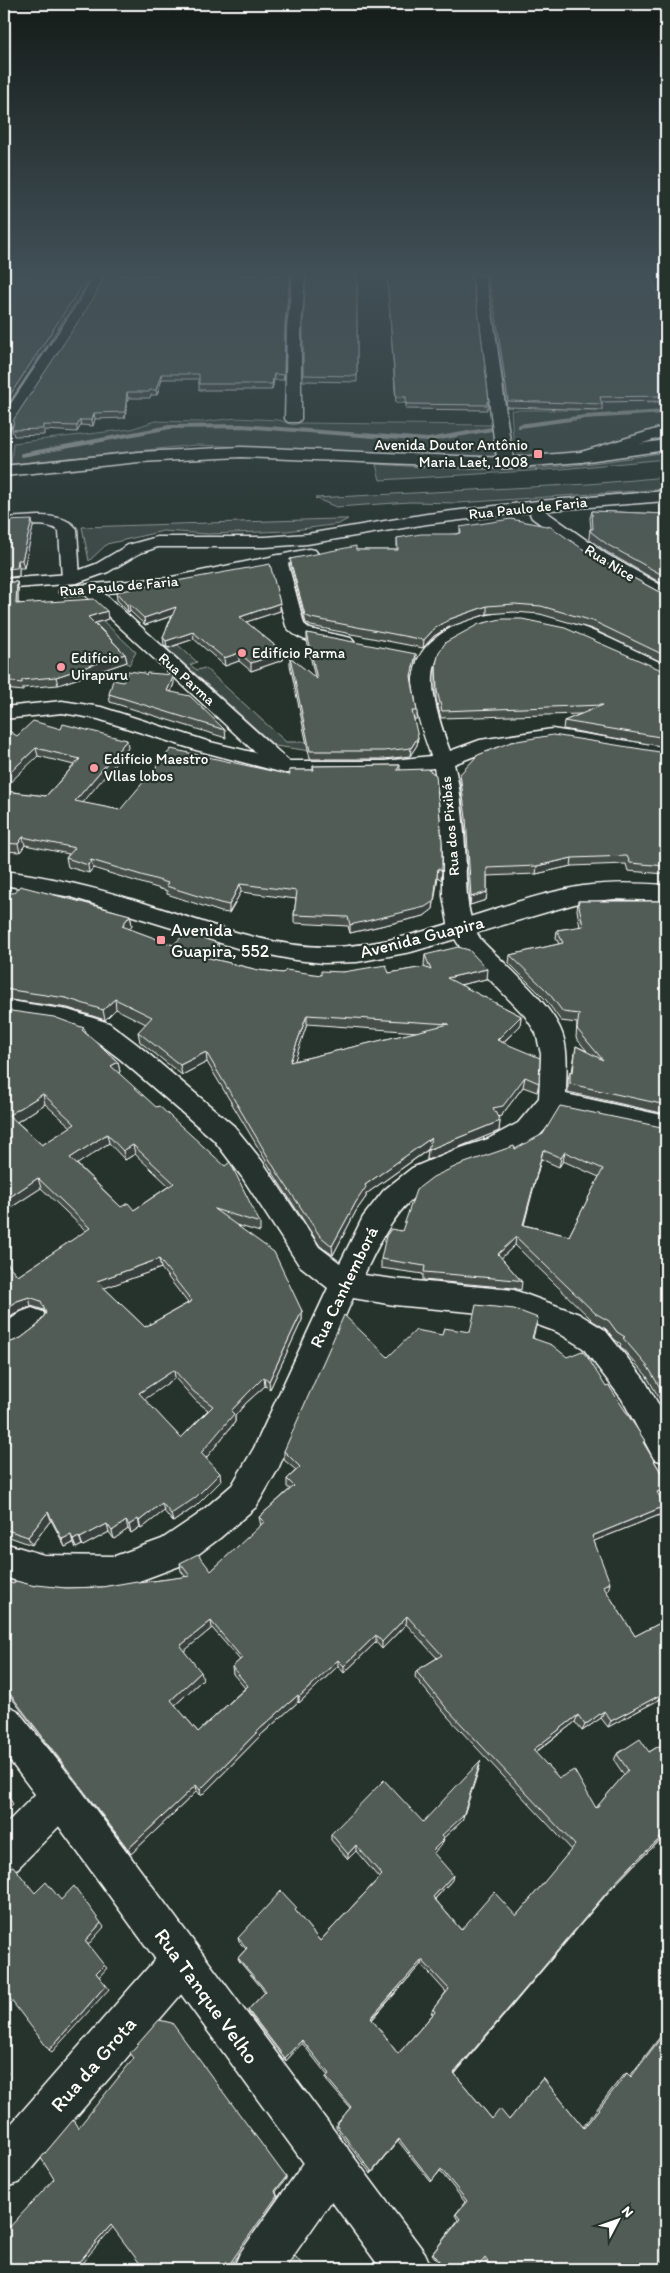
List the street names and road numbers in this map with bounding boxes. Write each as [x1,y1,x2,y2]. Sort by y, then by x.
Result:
street label: Rua Paulo de Faria [468,493,588,523]
street label: Rua Nice [581,540,639,586]
street label: Rua Paulo de Faria [59,572,179,600]
street label: Rua Parma [155,649,219,709]
street label: Rua dos Pixibás [437,775,463,877]
street label: Avenida Guapira [358,911,487,963]
street label: Rua Canhemborá [305,1222,383,1351]
street label: Rua Tanque Velho [149,1923,265,2069]
street label: Rua da Grota [45,2011,141,2117]

